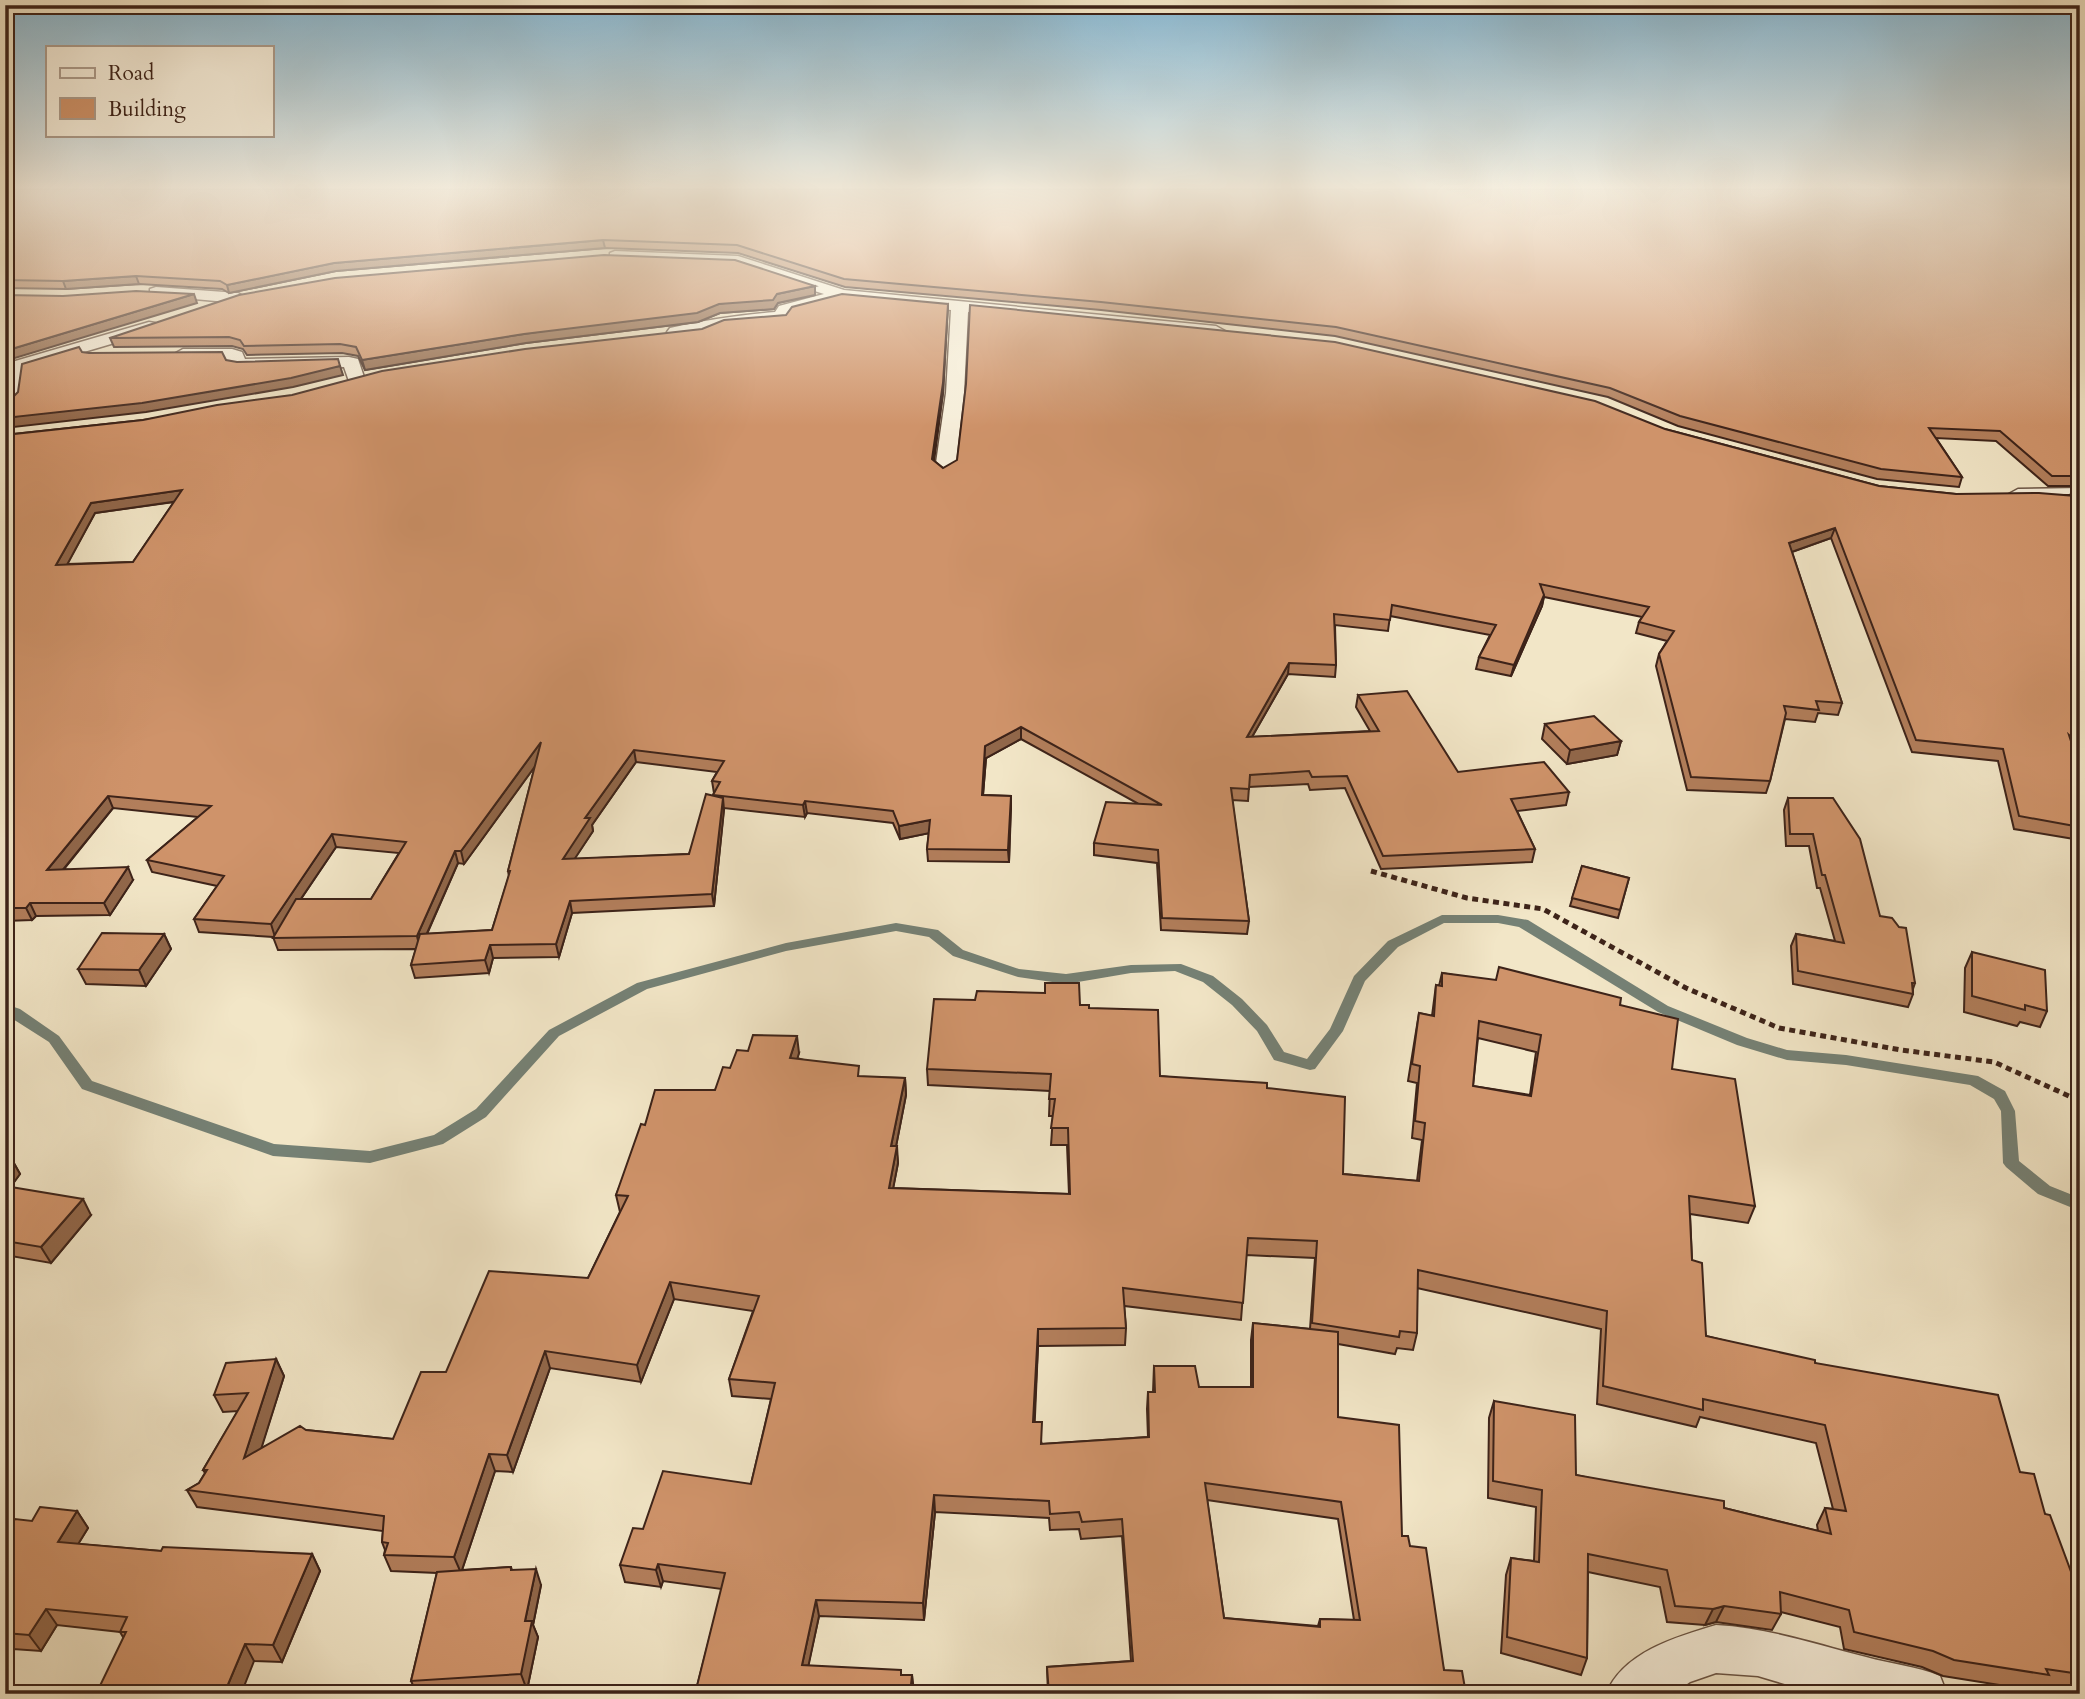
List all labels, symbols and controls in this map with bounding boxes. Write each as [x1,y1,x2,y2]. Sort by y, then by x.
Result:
legend [46,46,273,136]
text: Road [108,59,154,88]
text: Building [108,95,186,124]

